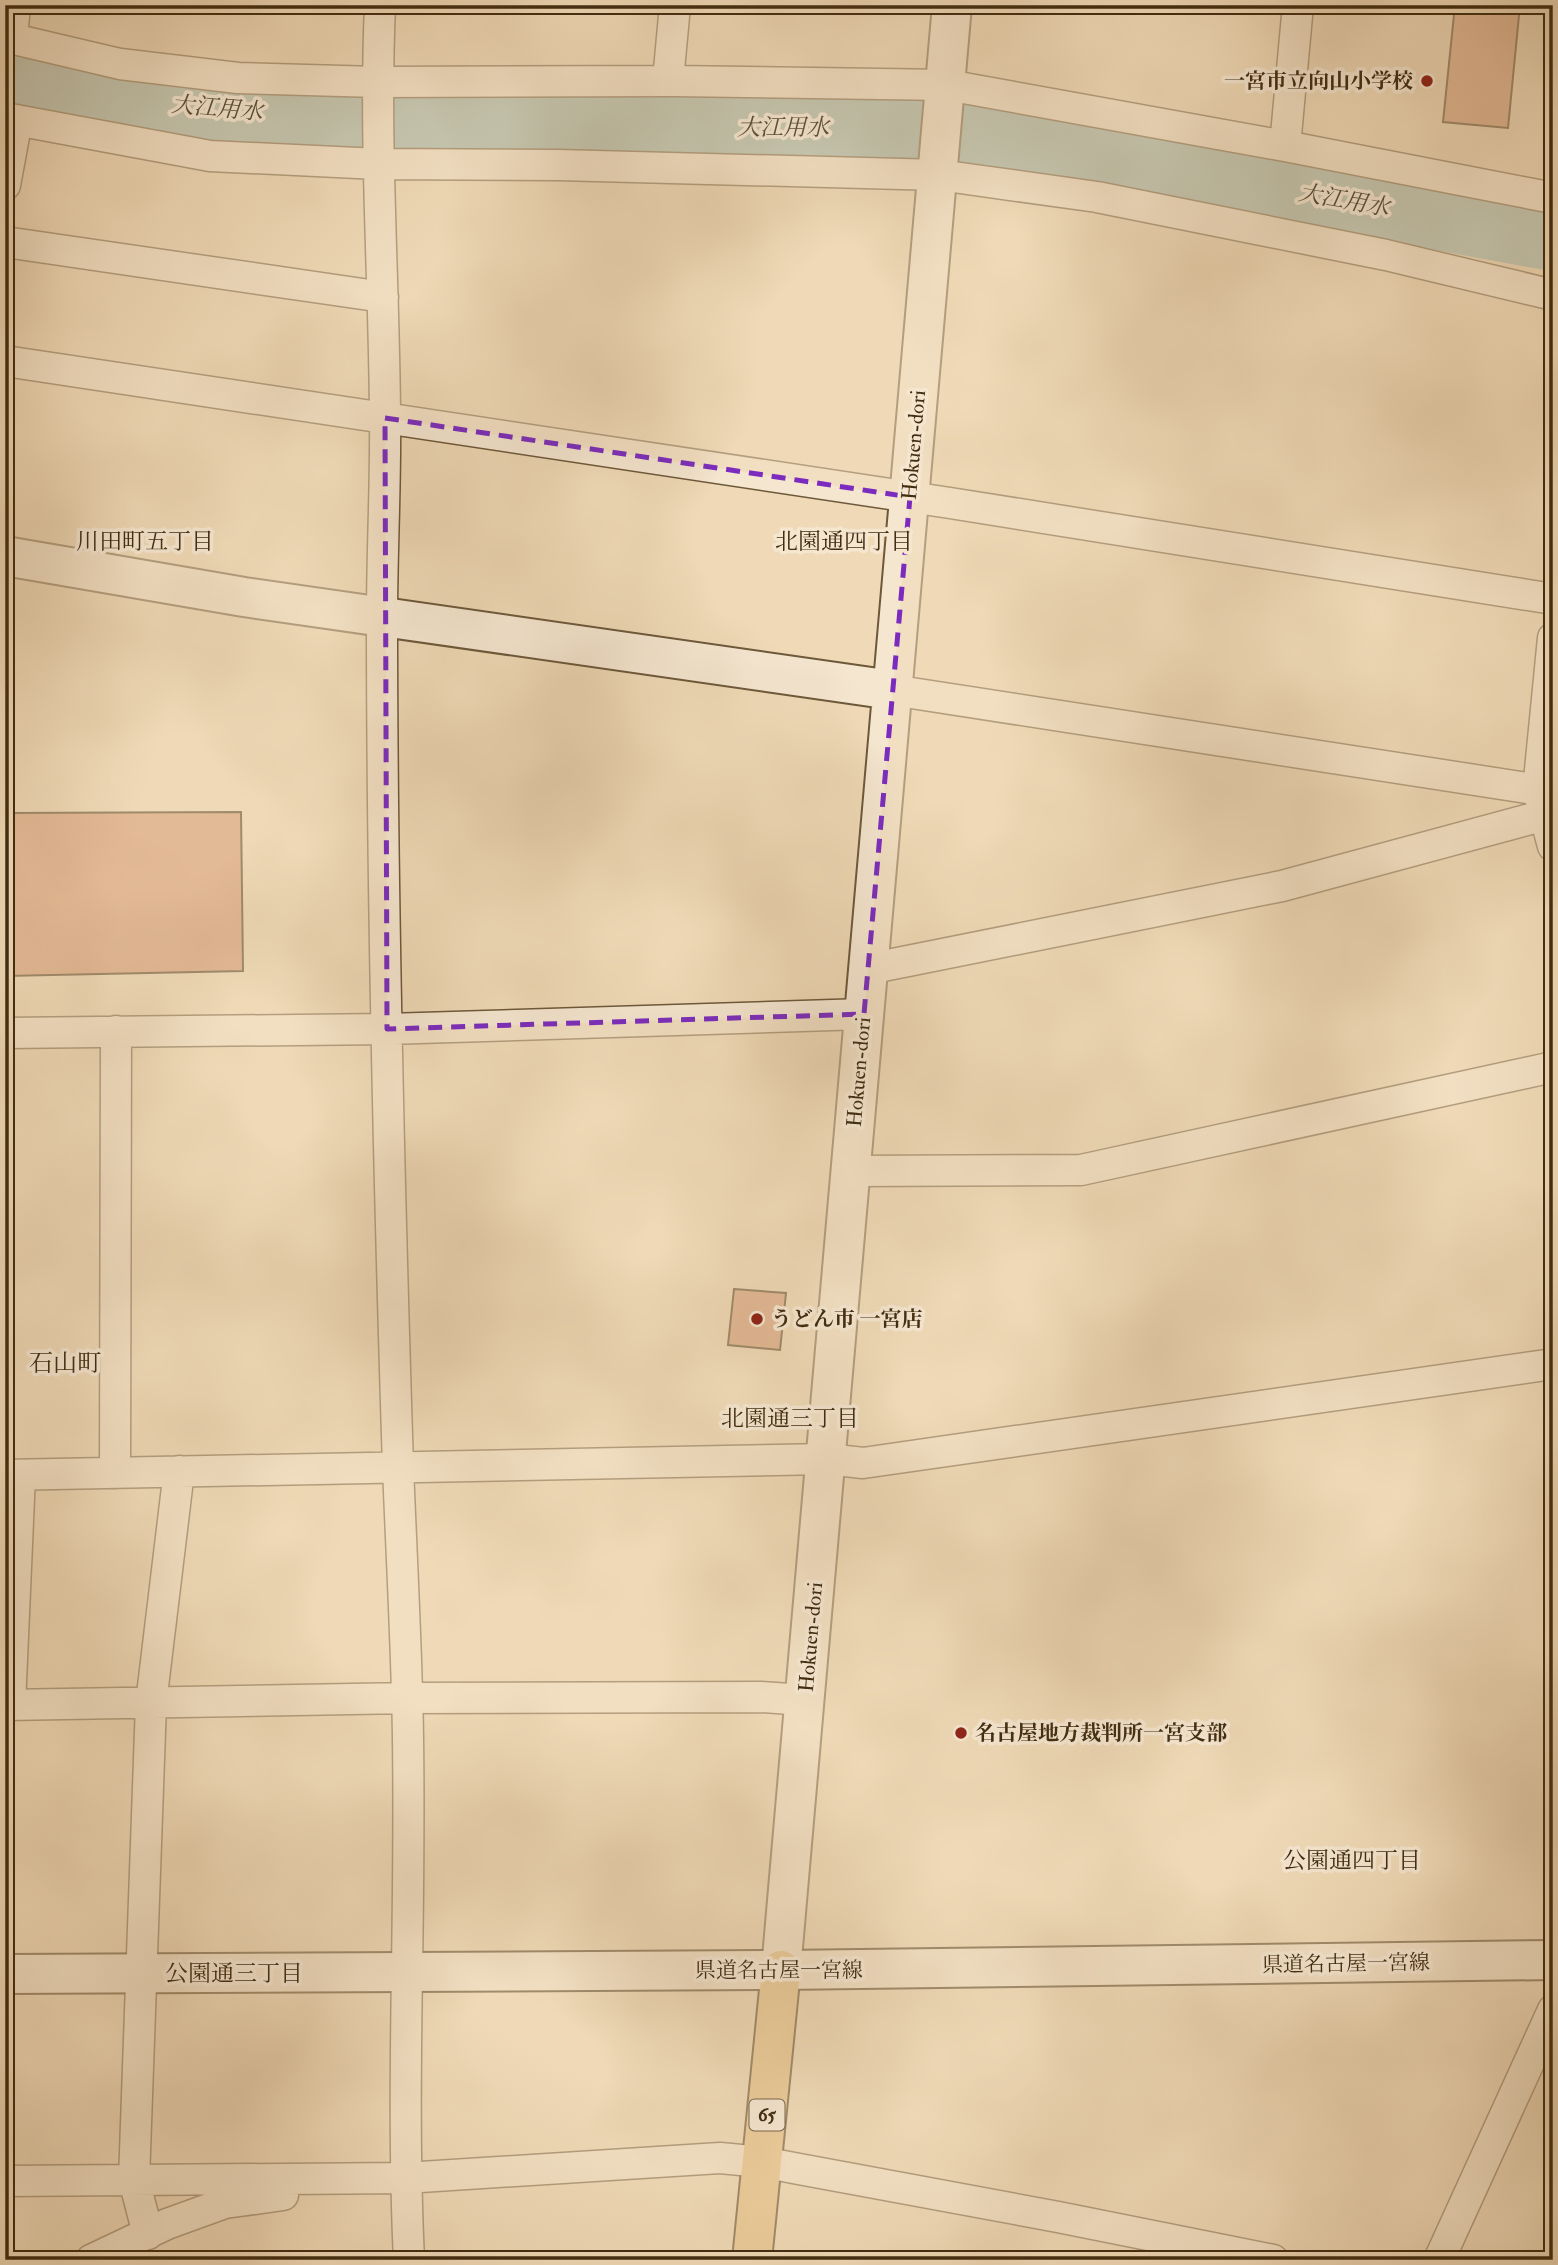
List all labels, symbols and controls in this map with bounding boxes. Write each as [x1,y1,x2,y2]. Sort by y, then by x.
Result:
place label: 一宮市立向山小学校 [1224,68,1413,95]
marker: 一宮市立向山小学校 [1419,73,1435,89]
water label: 大江用水 [170,90,266,127]
water label: 大江用水 [737,113,831,142]
water label: 大江用水 [1296,178,1394,223]
street label: Hokuen-dori [896,389,932,501]
district label: 川田町五丁目 [76,527,214,556]
district label: 北園通四丁目 [775,527,913,556]
street label: Hokuen-dori [841,1016,877,1128]
place label: うどん市 一宮店 [771,1306,922,1333]
marker: うどん市 一宮店 [749,1311,765,1327]
district label: 石山町 [29,1348,101,1379]
district label: 北園通三丁目 [721,1404,859,1433]
street label: Hokuen-dori [793,1581,829,1693]
place label: 名古屋地方裁判所一宮支部 [975,1720,1227,1747]
marker: 名古屋地方裁判所一宮支部 [953,1725,969,1741]
district label: 公園通四丁目 [1283,1846,1421,1875]
street label: 県道名古屋一宮線 [1262,1949,1430,1979]
street label: 県道名古屋一宮線 [695,1957,863,1984]
district label: 公園通三丁目 [165,1959,303,1988]
road number: 65 [750,2100,784,2130]

